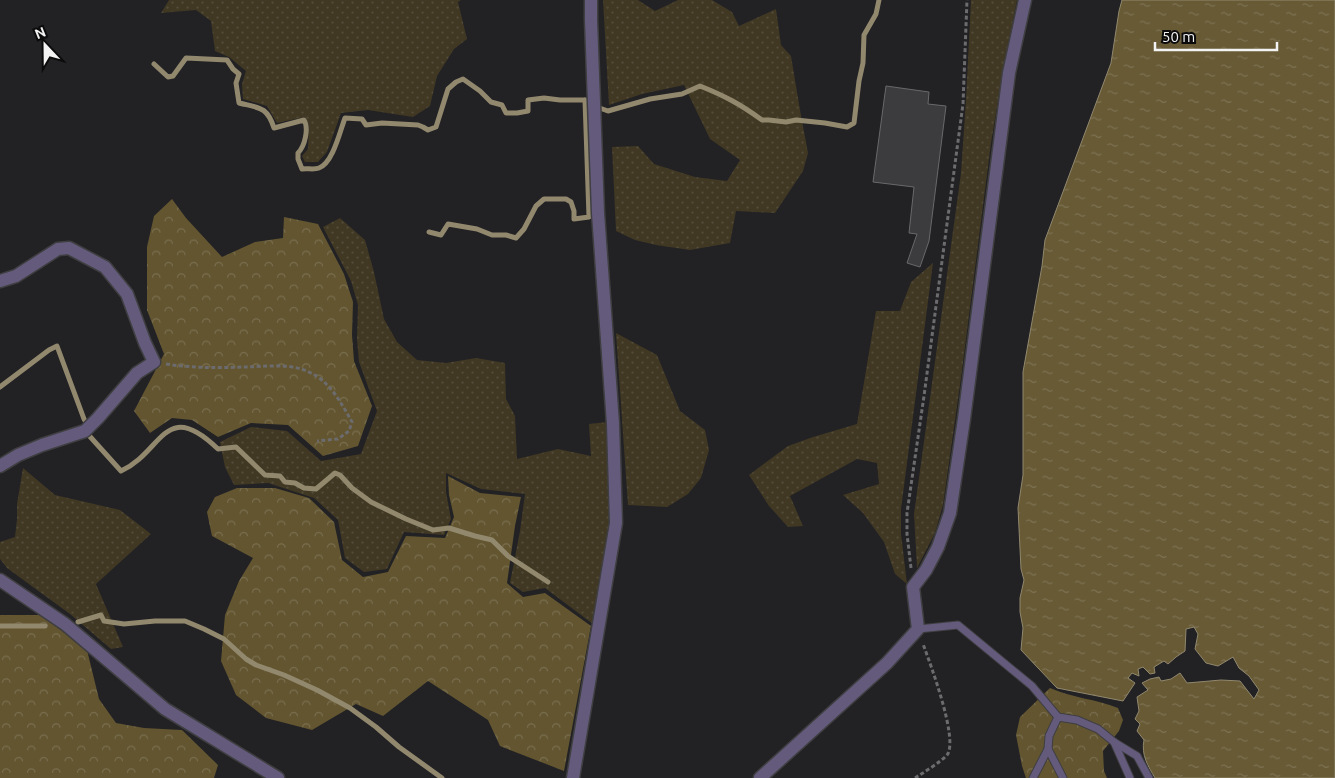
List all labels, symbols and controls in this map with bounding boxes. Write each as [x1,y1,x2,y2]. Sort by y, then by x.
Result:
north arrow [20,20,70,70]
scale bar [1155,20,1278,52]
text: N [32,24,48,42]
text: 50 m [1162,28,1195,45]

